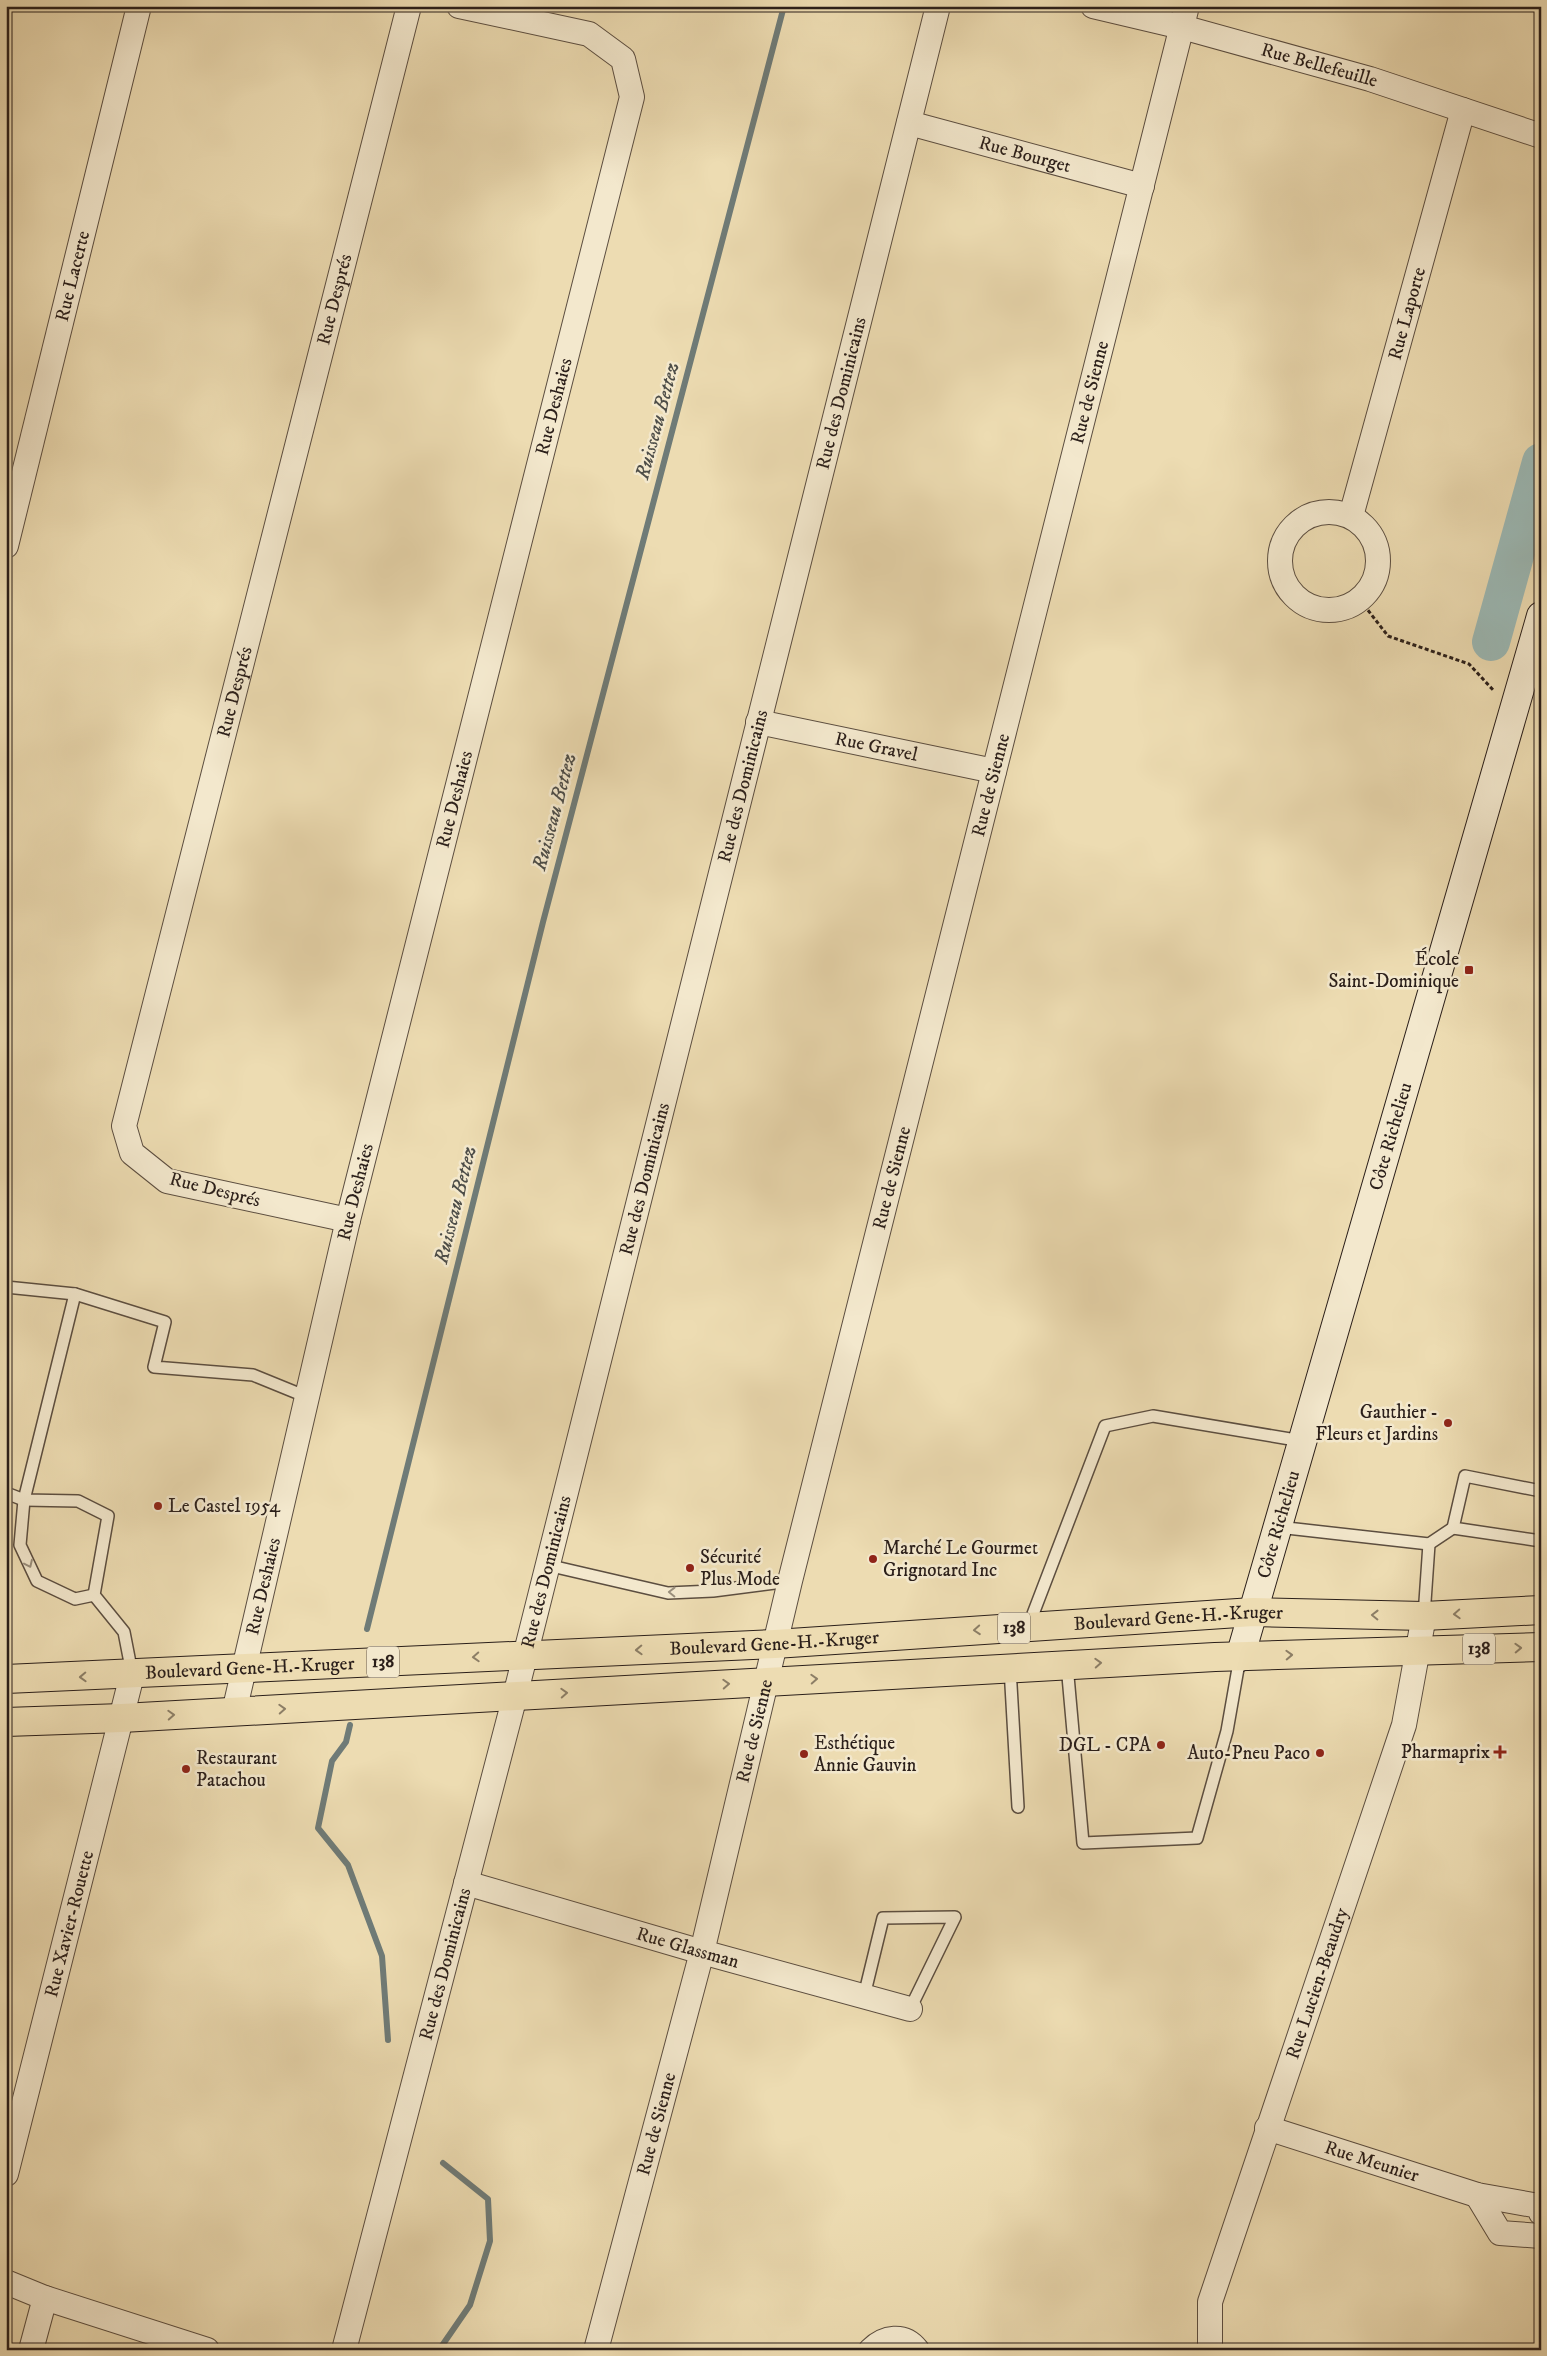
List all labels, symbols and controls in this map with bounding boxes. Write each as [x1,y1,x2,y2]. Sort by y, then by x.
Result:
street label: Rue Bellefeuille [1258,38,1381,92]
street label: Rue Bourget [976,131,1073,178]
street label: Rue Lacerte [50,228,95,324]
street label: Rue Després [312,252,357,347]
street label: Rue Laporte [1383,264,1431,363]
street label: Rue des Dominicains [811,314,871,472]
street label: Rue de Sienne [1066,338,1114,446]
street label: Rue Deshaies [530,356,577,458]
water label: Ruisseau Bettez [630,360,686,483]
street label: Rue Després [212,644,257,740]
street label: Rue des Dominicains [713,707,773,865]
street label: Rue Gravel [833,727,920,766]
street label: Rue de Sienne [967,731,1015,839]
street label: Rue Deshaies [431,748,478,850]
water label: Ruisseau Bettez [527,751,583,874]
place label: École Saint-Dominique [1329,947,1459,994]
marker: École Saint-Dominique [1463,964,1475,976]
street label: Côte Richelieu [1364,1080,1417,1193]
street label: Rue des Dominicains [614,1100,675,1258]
street label: Rue de Sienne [868,1124,916,1232]
street label: Rue Deshaies [332,1141,378,1243]
water label: Ruisseau Bettez [429,1144,483,1267]
street label: Rue Després [167,1168,263,1212]
place label: Gauthier - Fleurs et Jardins [1315,1401,1438,1446]
marker: Gauthier - Fleurs et Jardins [1442,1417,1454,1429]
street label: Côte Richelieu [1252,1468,1305,1581]
street label: Rue des Dominicains [516,1493,576,1651]
place label: Le Castel 1954 [168,1495,281,1518]
marker: Le Castel 1954 [152,1500,164,1512]
street label: Rue Deshaies [241,1535,286,1637]
place label: Marché Le Gourmet Grignotard Inc [883,1537,1038,1582]
place label: Sécurité Plus Mode [700,1546,780,1591]
marker: Marché Le Gourmet Grignotard Inc [867,1553,879,1565]
one-way arrow [23,1559,33,1568]
marker: Sécurité Plus Mode [684,1562,696,1574]
one-way arrow [668,1587,676,1598]
street label: Boulevard Gene-H.-Kruger [1073,1600,1283,1635]
one-way arrow [1453,1609,1461,1620]
one-way arrow [1371,1610,1378,1620]
road number: 138 [998,1612,1030,1644]
one-way arrow [973,1625,981,1636]
street label: Boulevard Gene-H.-Kruger [669,1626,880,1660]
road number: 138 [1463,1634,1495,1665]
one-way arrow [1514,1643,1522,1653]
one-way arrow [634,1644,642,1655]
road number: 138 [367,1646,399,1678]
one-way arrow [1285,1650,1293,1660]
street label: Boulevard Gene-H.-Kruger [144,1652,355,1684]
one-way arrow [472,1652,480,1662]
one-way arrow [1095,1658,1103,1669]
one-way arrow [79,1671,87,1682]
one-way arrow [810,1674,818,1685]
street label: Rue de Sienne [731,1677,778,1785]
one-way arrow [722,1679,730,1690]
one-way arrow [560,1688,568,1699]
one-way arrow [279,1704,287,1715]
one-way arrow [167,1710,175,1721]
place label: Esthétique Annie Gauvin [814,1732,917,1777]
place label: DGL - CPA [1059,1734,1152,1757]
marker: DGL - CPA [1155,1739,1167,1751]
place label: Pharmaprix [1401,1741,1491,1764]
place label: Auto-Pneu Paco [1187,1742,1310,1765]
marker: Pharmaprix [1494,1746,1506,1758]
place label: Restaurant Patachou [196,1747,277,1792]
marker: Auto-Pneu Paco [1314,1747,1326,1759]
marker: Esthétique Annie Gauvin [798,1748,810,1760]
marker: Restaurant Patachou [180,1763,192,1775]
street label: Rue Xavier-Rouette [40,1848,99,2000]
street label: Rue des Dominicains [414,1885,476,2043]
street label: Rue Lucien-Beaudry [1281,1904,1353,2062]
street label: Rue Glassman [634,1922,742,1973]
street label: Rue de Sienne [632,2070,681,2178]
street label: Rue Meunier [1322,2136,1422,2187]

